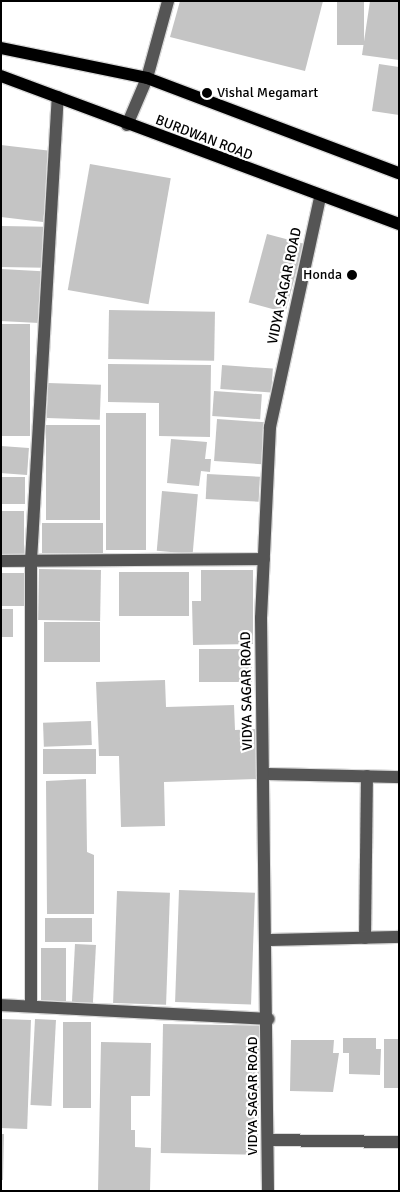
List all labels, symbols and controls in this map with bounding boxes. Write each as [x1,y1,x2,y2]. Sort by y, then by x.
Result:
place label: Vishal Megamart [217,85,318,101]
marker: Vishal Megamart [201,87,213,99]
street label: BURDWAN ROAD [153,112,255,164]
street label: VIDYA SAGAR ROAD [264,226,306,346]
place label: Honda [303,267,342,283]
marker: Honda [346,269,358,281]
street label: VIDYA SAGAR ROAD [238,631,256,751]
street label: VIDYA SAGAR ROAD [245,1036,261,1156]

